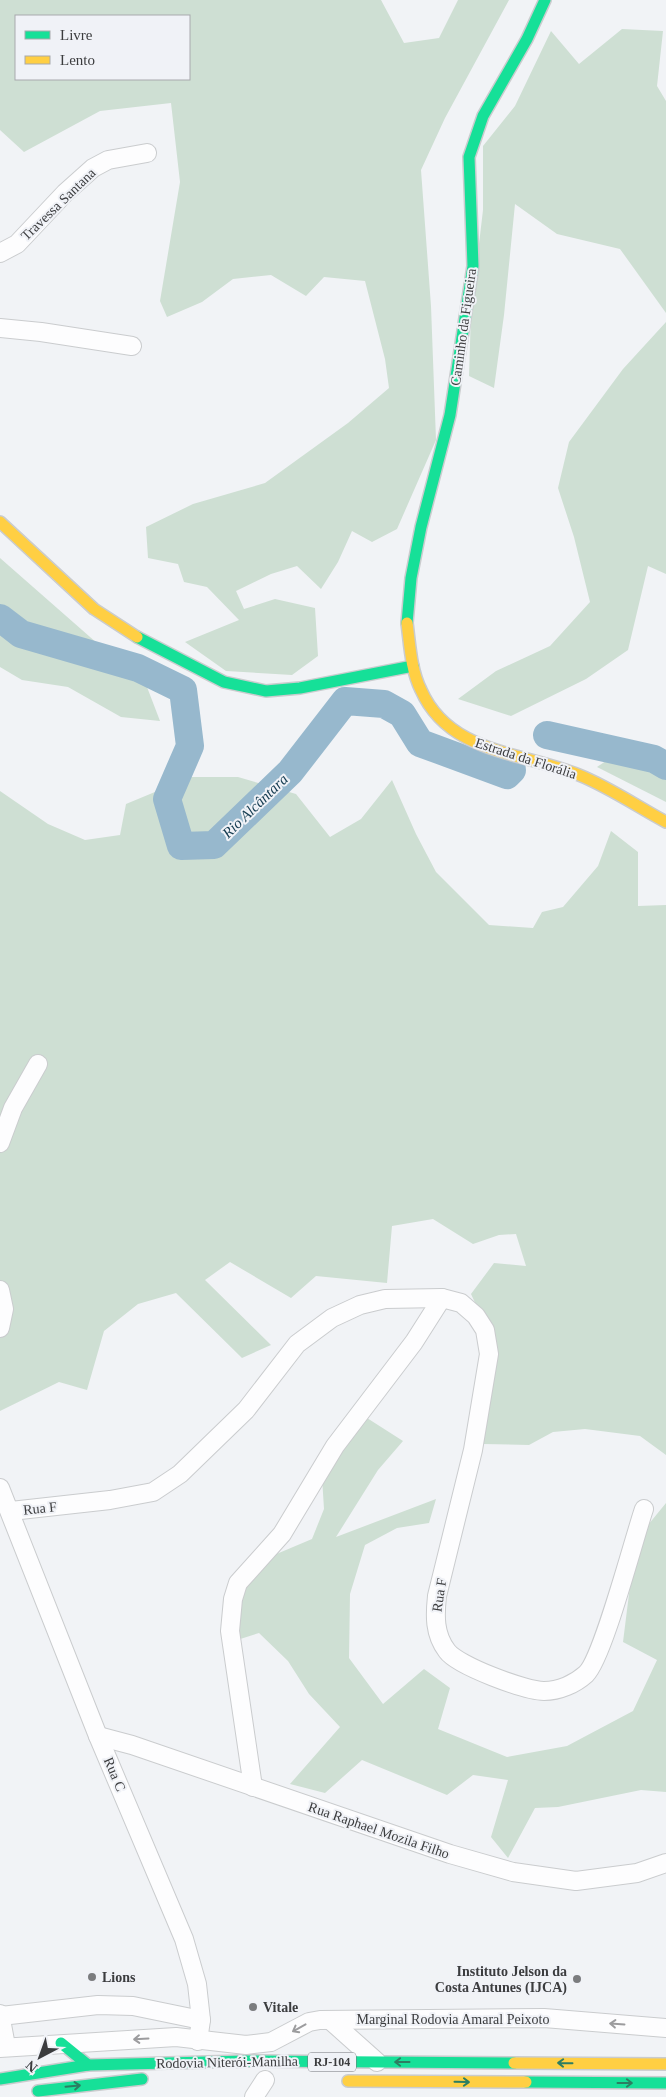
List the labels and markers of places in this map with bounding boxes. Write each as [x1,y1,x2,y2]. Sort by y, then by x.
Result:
place label: Instituto Jelson da Costa Antunes (IJCA) [435,1964,567,1996]
place label: Lions [102,1970,136,1985]
marker: Lions [86,1971,98,1983]
marker: Instituto Jelson da Costa Antunes (IJCA) [571,1973,583,1985]
place label: Vitale [263,2000,298,2015]
marker: Vitale [247,2001,259,2013]

